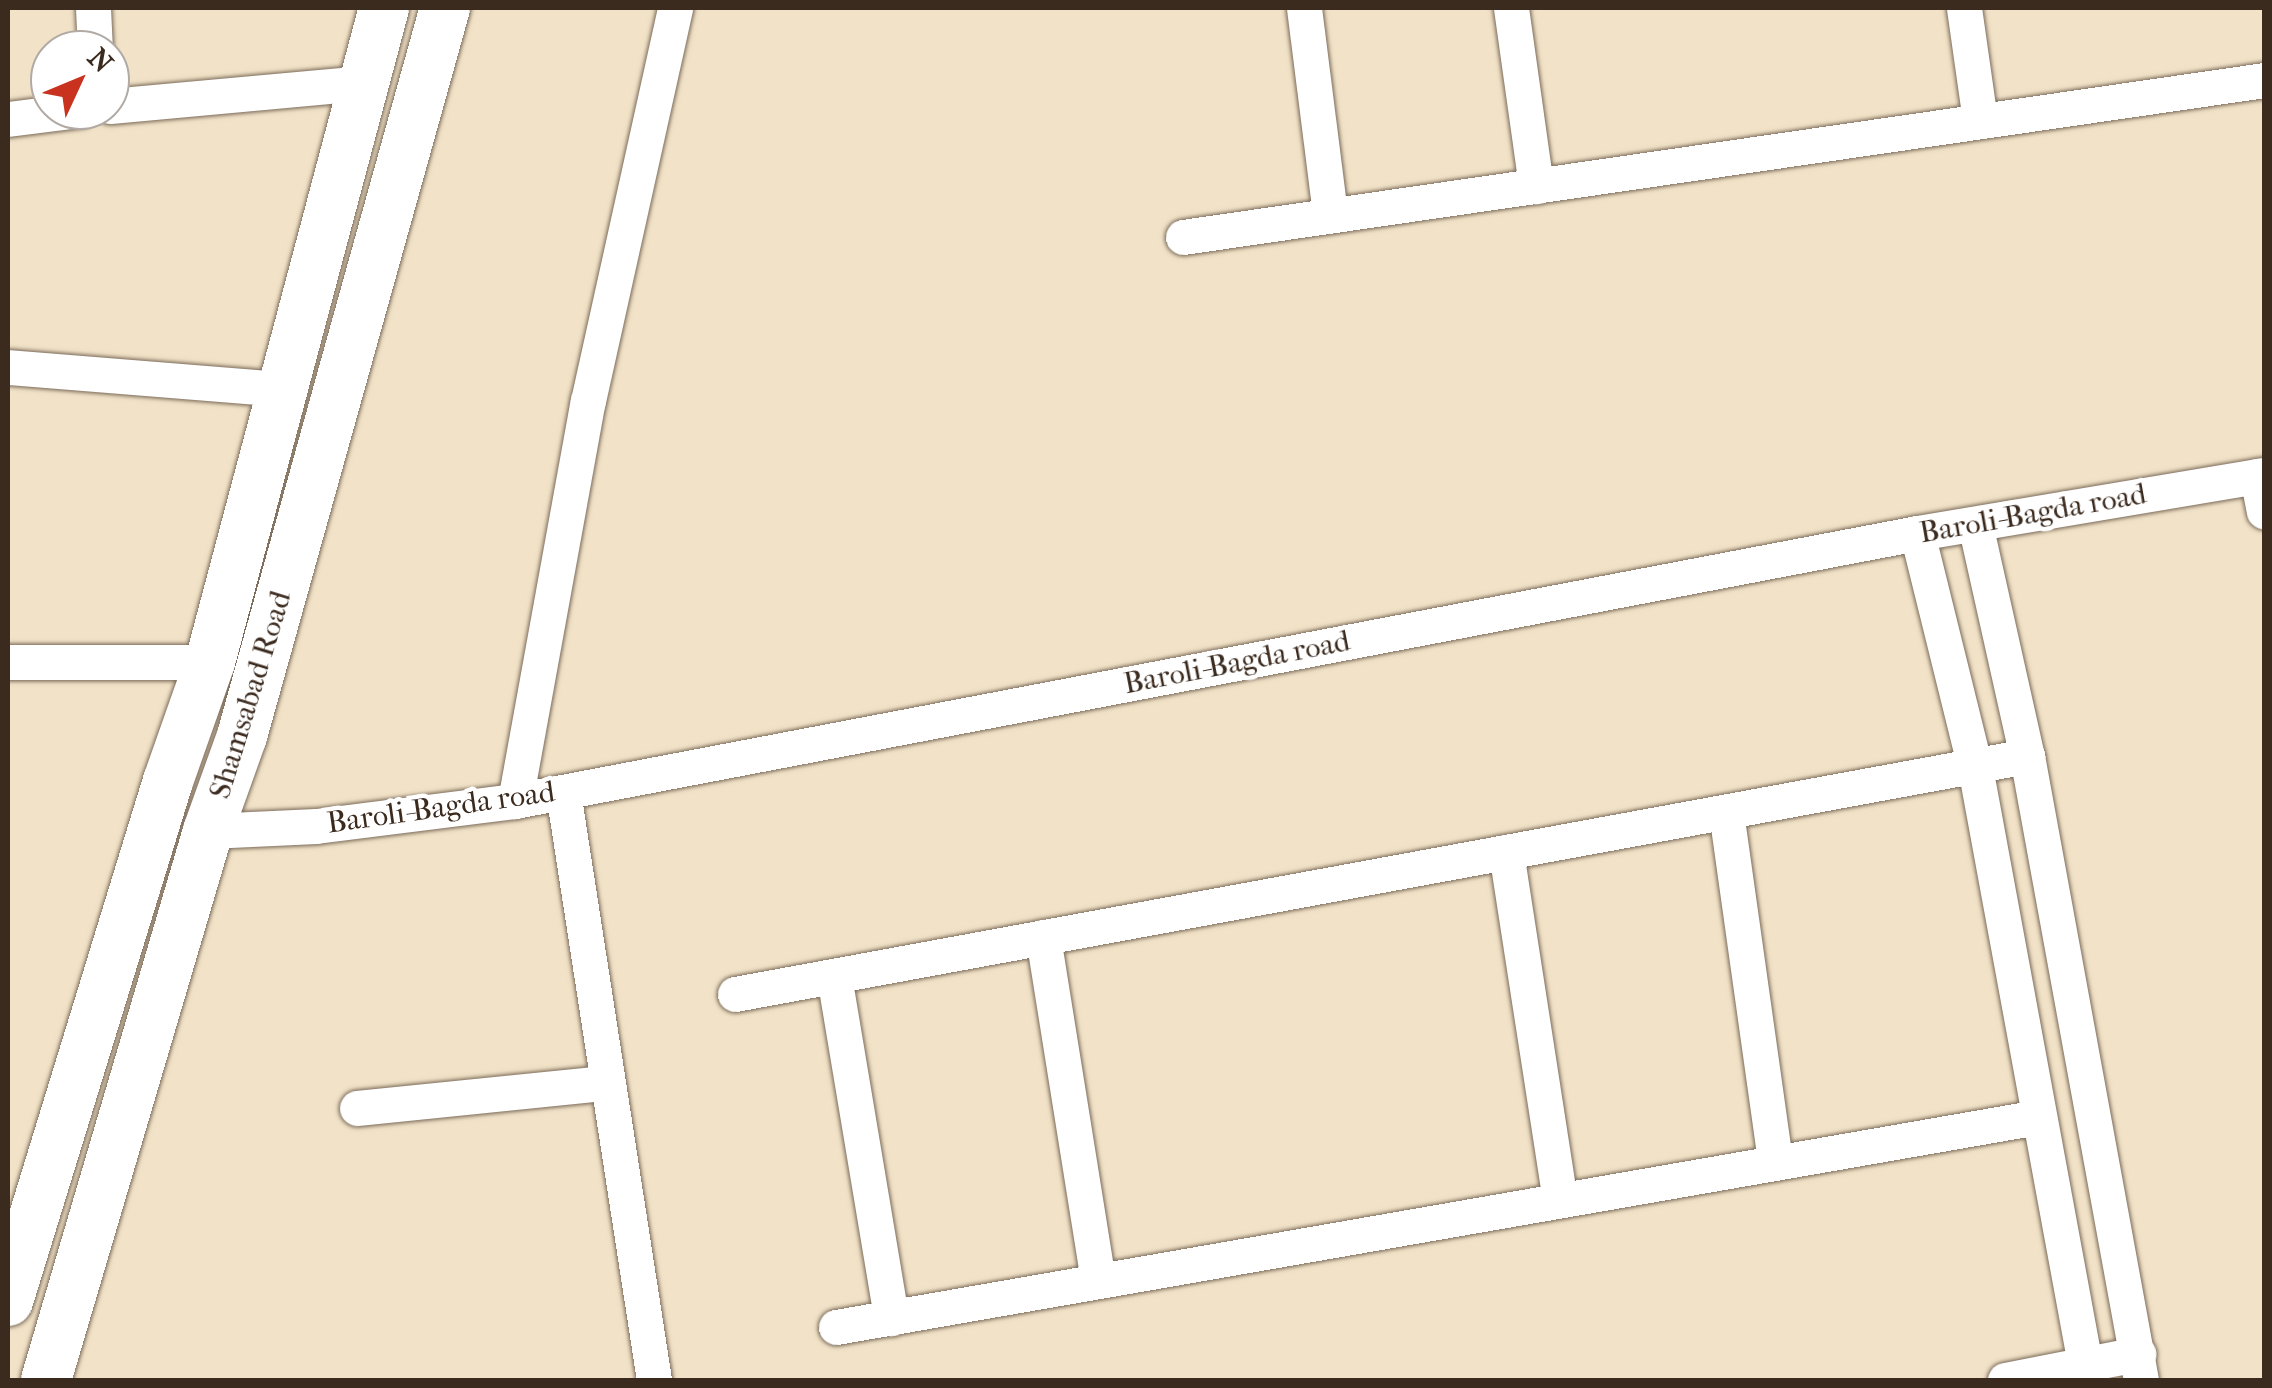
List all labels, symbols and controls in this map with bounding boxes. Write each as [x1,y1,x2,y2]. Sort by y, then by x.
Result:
north arrow [30,30,130,130]
text: N [81,41,120,79]
street label: Baroli-Bagda road [1917,476,2149,552]
street label: Shamsabad Road [202,587,300,803]
street label: Baroli-Bagda road [1121,623,1353,703]
street label: Baroli-Bagda road [325,774,557,842]

